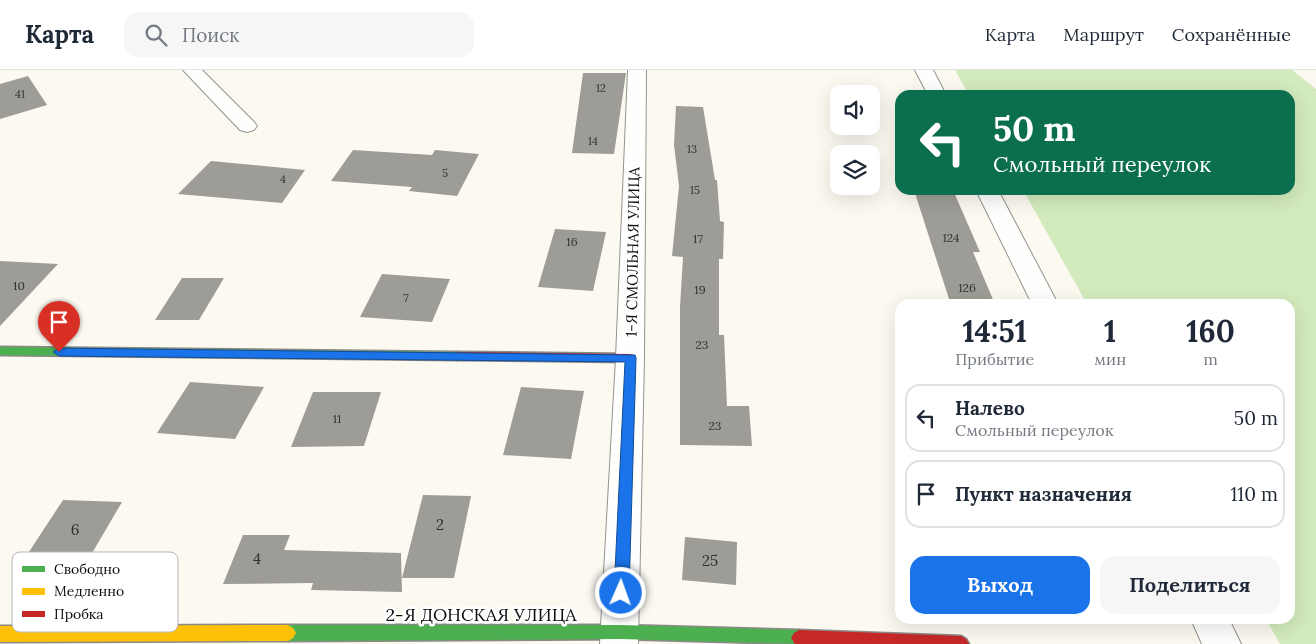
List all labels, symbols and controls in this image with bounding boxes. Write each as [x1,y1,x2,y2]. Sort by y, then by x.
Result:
search box [124,12,474,57]
text: Карта [25,19,94,50]
icon: search [142,21,170,49]
text: Поиск [182,23,240,47]
text: Карта [985,23,1035,46]
text: Маршрут [1063,23,1144,46]
text: Сохранённые [1172,23,1291,46]
house number: 12 [596,81,606,95]
map controls [830,85,880,195]
button: sound [830,85,880,135]
house number: 41 [15,87,25,101]
text: 50 m [993,106,1076,151]
icon: left [910,110,975,175]
house number: 14 [588,134,598,148]
house number: 13 [687,142,697,156]
button: layers [830,145,880,195]
text: Смольный переулок [993,150,1211,178]
house number: 5 [442,166,448,180]
street label: 1-Я СМОЛЬНАЯ УЛИЦА [622,166,643,337]
house number: 4 [280,172,286,186]
house number: 15 [690,183,700,197]
house number: 124 [942,230,960,245]
house number: 17 [693,231,703,246]
house number: 16 [566,234,578,249]
house number: 10 [13,278,25,293]
house number: 126 [958,280,976,295]
house number: 19 [694,282,706,297]
house number: 7 [403,290,409,305]
pin [38,301,80,352]
icon: arrive [45,308,73,336]
text: 14:51 [962,312,1027,350]
text: 1 [1104,312,1116,350]
text: 160 [1186,312,1235,350]
house number: 23 [696,337,709,352]
text: Прибытие [955,349,1034,369]
text: мин [1094,349,1126,369]
text: m [1203,349,1218,369]
text: Налево [955,396,1025,420]
icon: left [912,404,940,432]
text: 50 m [1234,406,1278,430]
house number: 11 [333,411,341,426]
house number: 23 [709,418,722,433]
text: Смольный переулок [955,420,1114,440]
icon: arrive [912,480,940,508]
text: Пункт назначения [955,482,1132,506]
text: 110 m [1230,482,1278,506]
house number: 2 [436,515,444,534]
house number: 6 [71,520,79,539]
house number: 4 [253,549,261,568]
house number: 25 [702,551,718,570]
legend [12,552,178,632]
button: Выход [910,556,1090,614]
button: Поделиться [1100,556,1280,614]
text: Свободно [54,560,120,578]
position arrow [594,566,646,618]
text: Медленно [54,582,124,600]
street label: 2-Я ДОНСКАЯ УЛИЦА [386,603,577,626]
text: Пробка [54,605,104,623]

